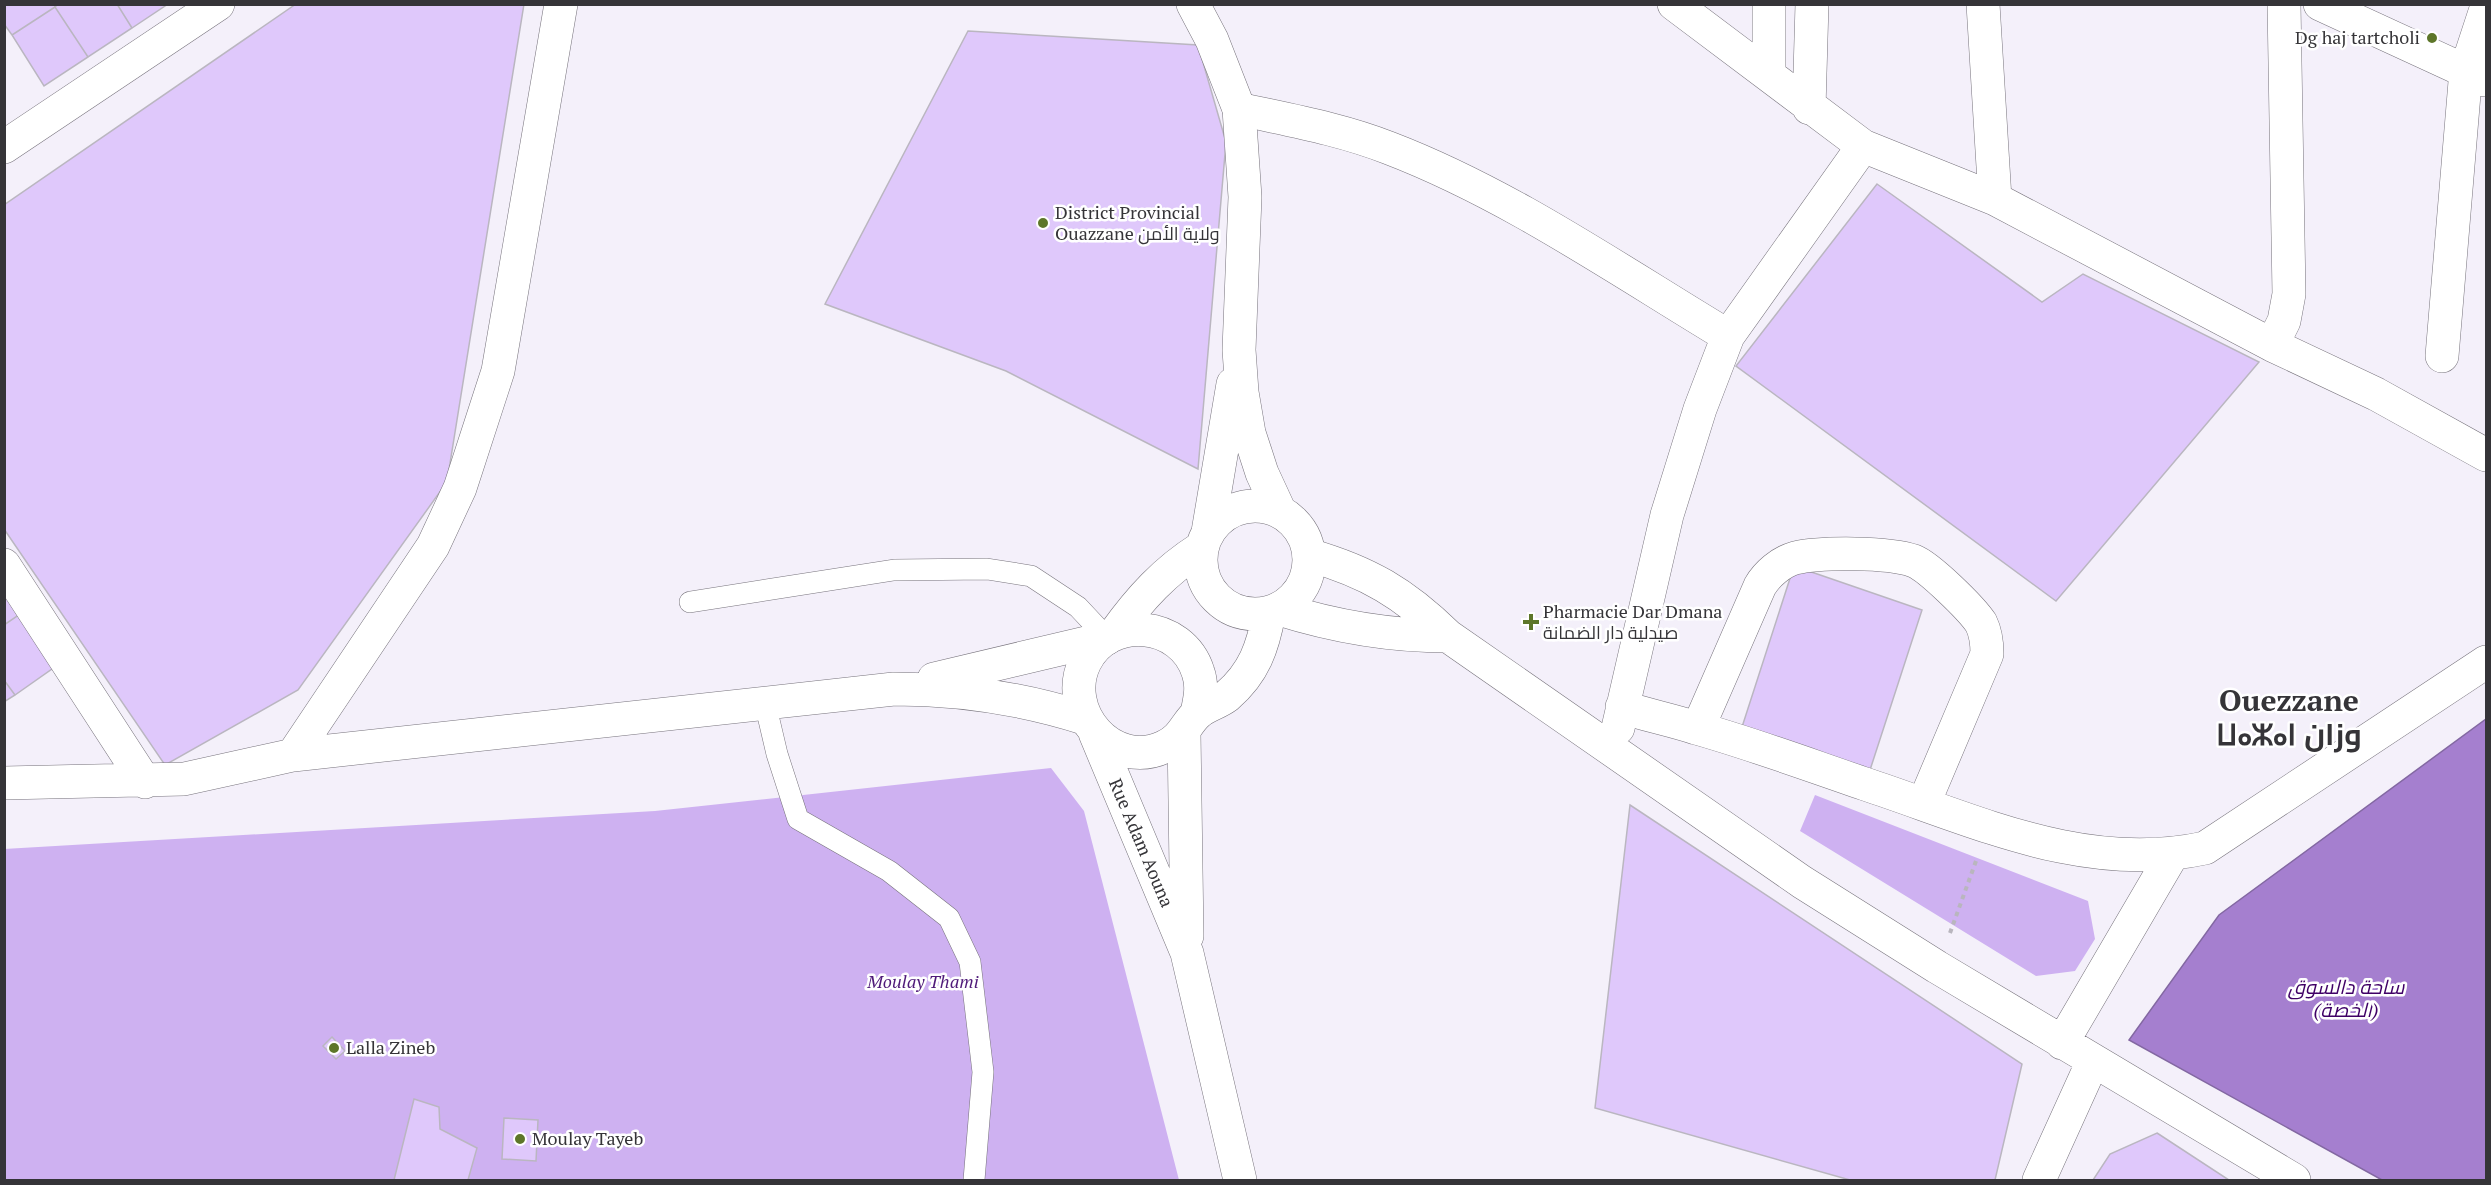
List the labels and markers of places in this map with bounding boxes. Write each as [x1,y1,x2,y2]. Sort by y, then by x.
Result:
place label: Dg haj tartcholi [2295,25,2420,49]
marker: Dg haj tartcholi [2425,31,2439,45]
place label: District Provincial Ouazzane ولاية الأمن [1055,200,1220,245]
marker: District Provincial Ouazzane ولاية الأمن [1036,216,1050,230]
place label: Pharmacie Dar Dmana صيدلية دار الضمانة [1543,599,1722,644]
marker: Pharmacie Dar Dmana صيدلية دار الضمانة [1524,615,1538,629]
place label: Lalla Zineb [346,1035,435,1059]
marker: Lalla Zineb [327,1041,341,1055]
place label: Moulay Tayeb [532,1126,643,1150]
marker: Moulay Tayeb [513,1132,527,1146]

